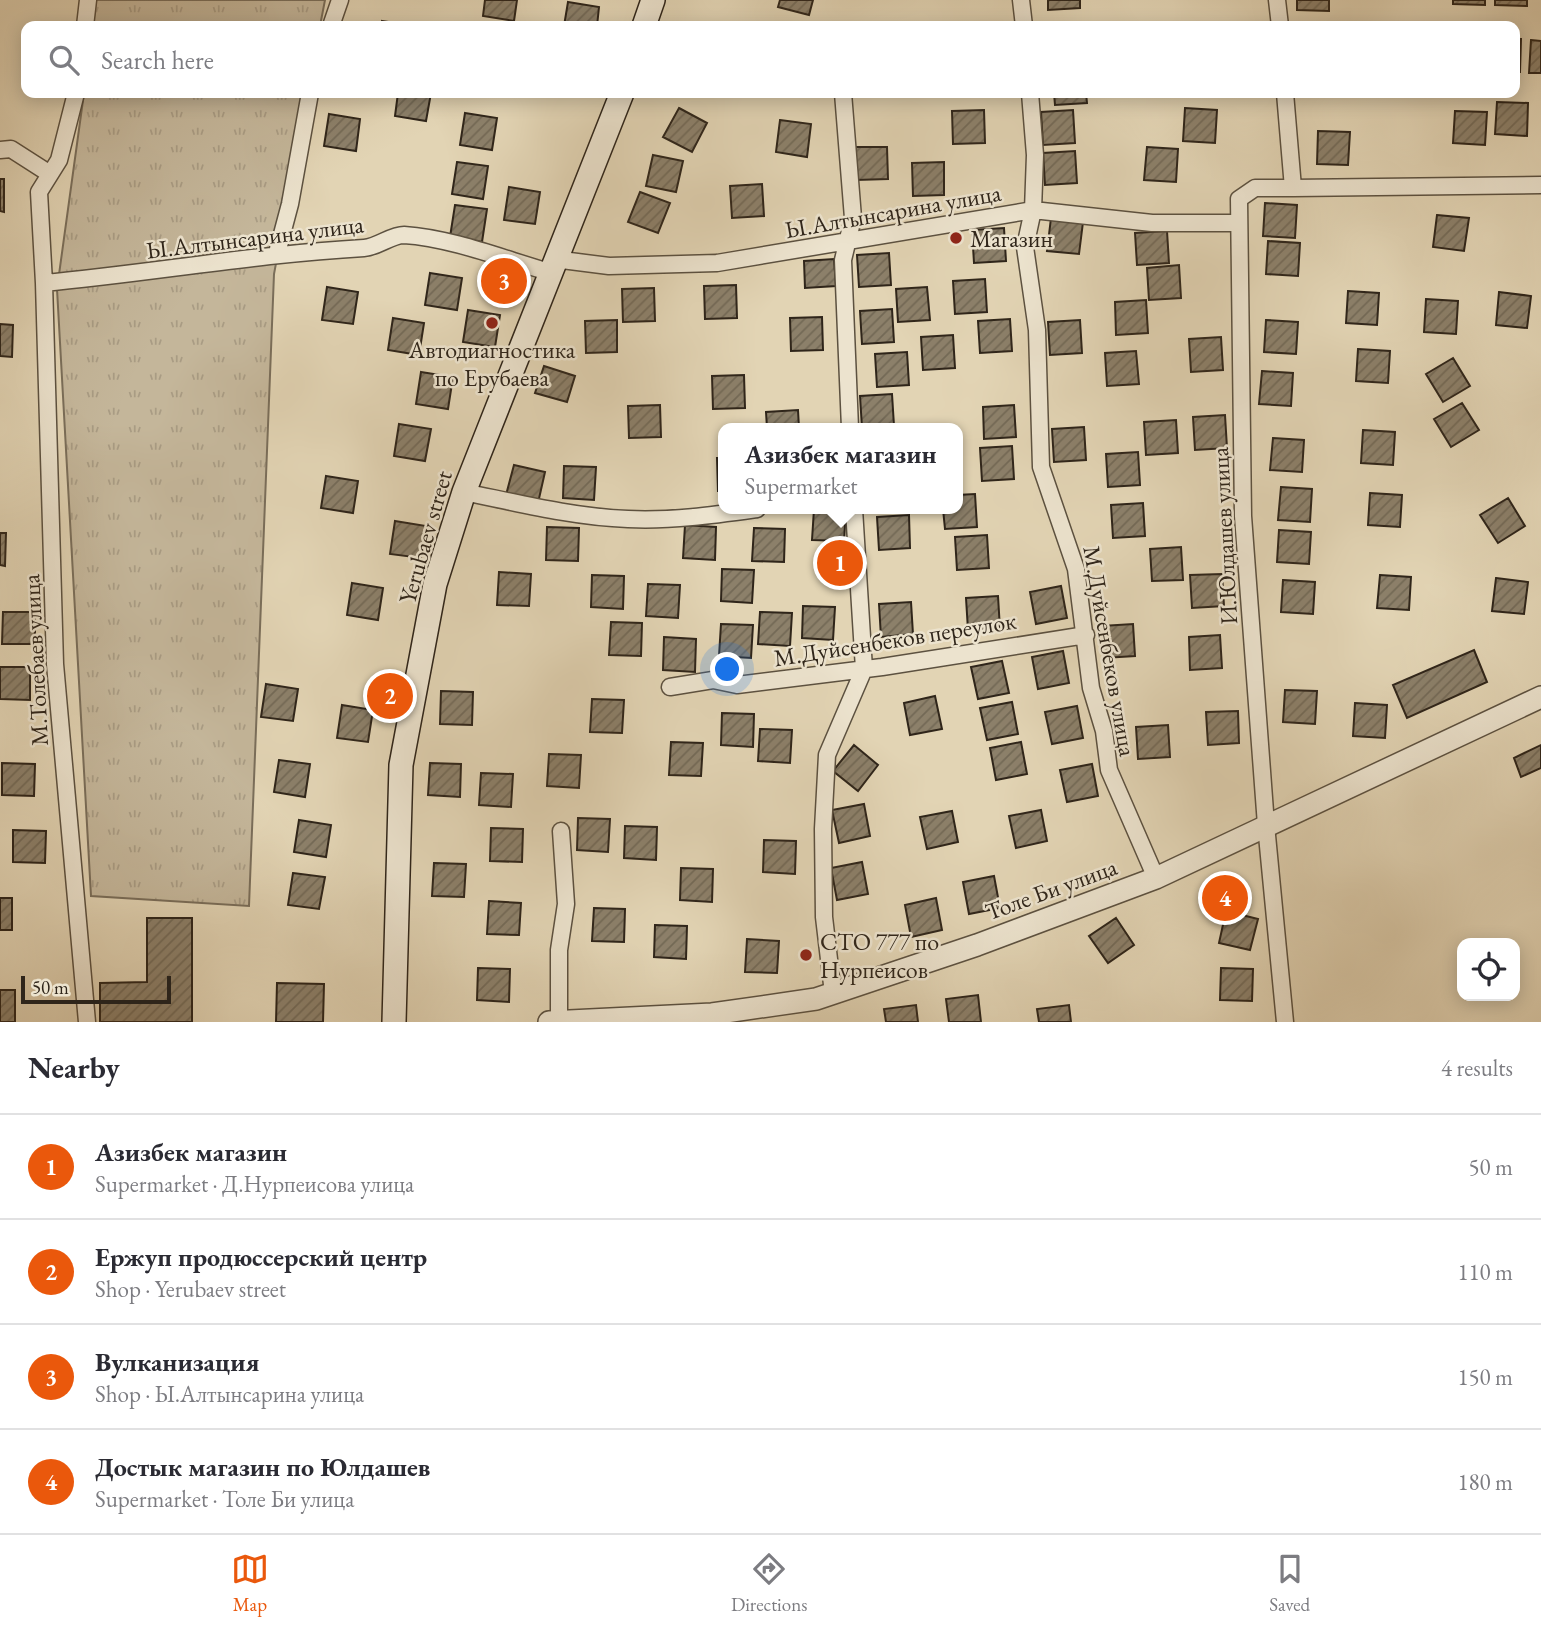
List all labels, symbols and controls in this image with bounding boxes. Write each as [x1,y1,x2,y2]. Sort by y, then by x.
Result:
search box [21,21,1520,98]
icon: search [45,41,83,79]
text: Search here [101,43,214,77]
street label: Ы.Алтынсарина улица [783,177,1004,245]
street label: Ы.Алтынсарина улица [145,208,366,266]
place label: Магазин [970,223,1053,254]
marker: Магазин [948,230,964,246]
pin: 3 [481,255,527,307]
marker: Автодиагностика по Ерубаева [484,315,500,331]
place label: Автодиагностика по Ерубаева [408,334,576,393]
popup [718,423,963,514]
text: Азизбек магазин [744,437,937,471]
street label: И.Юлдашев улица [1204,446,1244,626]
street label: Yerubaev street [391,466,459,607]
text: Supermarket [744,471,858,501]
pin: 1 [817,537,863,589]
street label: М.Дуйсенбеков улица [1076,543,1144,759]
street label: М.Толебаев улица [15,573,55,747]
street label: М.Дуйсенбеков переулок [772,604,1019,673]
your location [710,652,744,686]
pin: 2 [367,670,413,722]
street label: Толе Би улица [981,851,1122,927]
pin: 4 [1202,872,1248,924]
place label: СТО 777 по Нурпеисов [820,926,939,985]
map controls [1457,938,1520,1001]
button: locate [1457,938,1520,1001]
marker: СТО 777 по Нурпеисов [798,947,814,963]
scale bar [21,973,172,1005]
text: 50 m [32,975,69,1000]
text: Nearby [28,1048,120,1087]
text: 4 results [1441,1053,1513,1083]
text: Азизбек магазин [95,1135,287,1169]
text: 1 [45,1152,57,1182]
text: 50 m [1468,1152,1513,1182]
text: Supermarket · Д.Нурпеисова улица [95,1169,414,1199]
text: Ержуп продюссерский центр [95,1240,427,1274]
text: 2 [45,1257,57,1287]
text: 110 m [1457,1257,1513,1287]
text: Shop · Yerubaev street [95,1274,286,1304]
text: Вулканизация [95,1345,259,1379]
text: 3 [45,1362,57,1392]
text: 150 m [1457,1362,1513,1392]
text: Shop · Ы.Алтынсарина улица [95,1379,364,1409]
text: Достык магазин по Юлдашев [95,1450,430,1484]
text: 4 [45,1467,57,1497]
text: 180 m [1457,1467,1513,1497]
text: Supermarket · Толе Би улица [95,1484,354,1514]
tab: Map [231,1550,269,1617]
tab: Directions [731,1550,807,1617]
tab: Saved [1269,1550,1310,1617]

